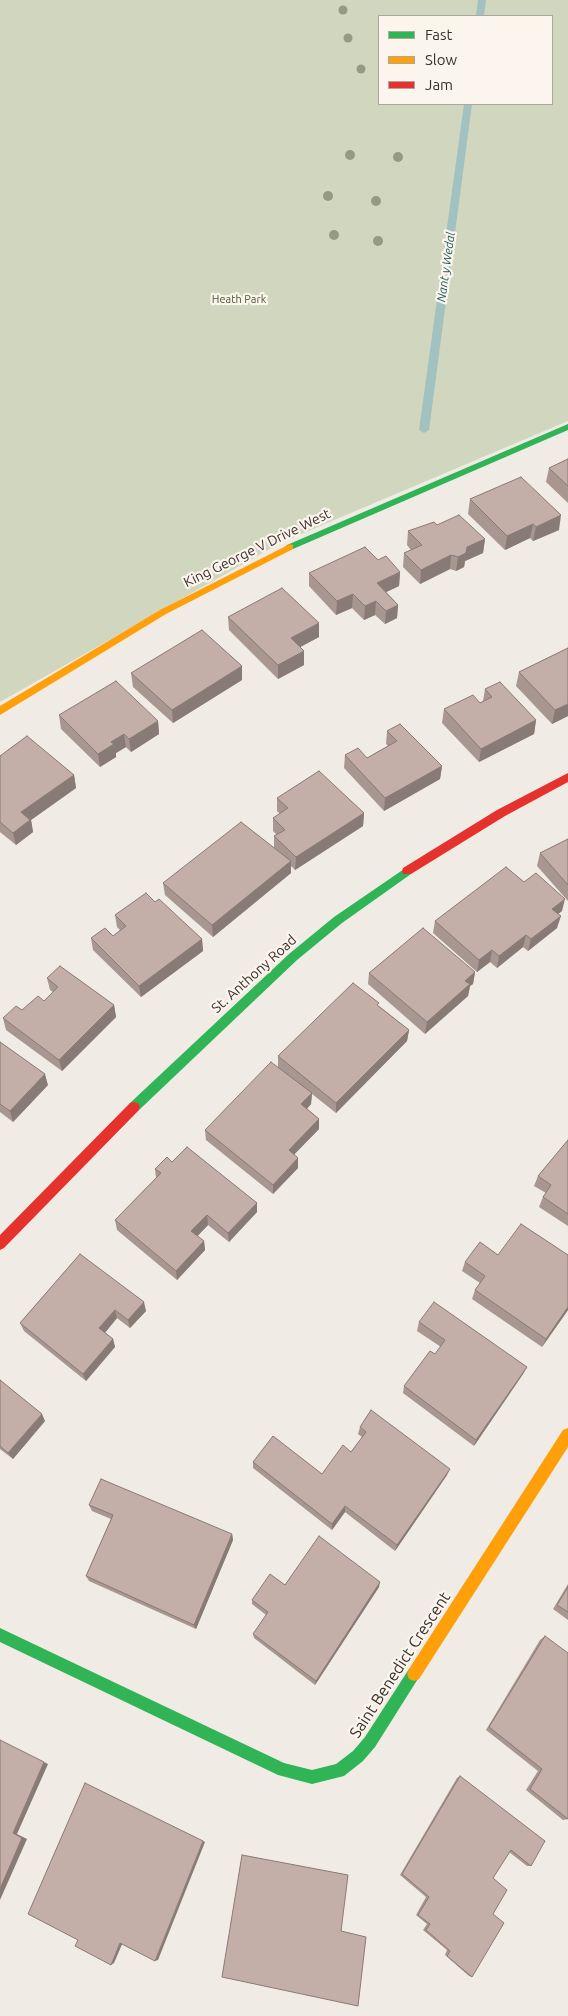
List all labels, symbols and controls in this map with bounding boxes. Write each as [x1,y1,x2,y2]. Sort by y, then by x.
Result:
legend [378,15,553,105]
text: Fast [425,26,452,43]
text: Slow [425,51,457,68]
text: Jam [425,76,453,93]
water label: Nant y Wedal [434,231,458,303]
park label: Heath Park [212,292,266,306]
street label: King George V Drive West [181,505,333,591]
street label: St. Anthony Road [208,931,300,1017]
street label: Saint Benedict Crescent [346,1588,454,1742]

